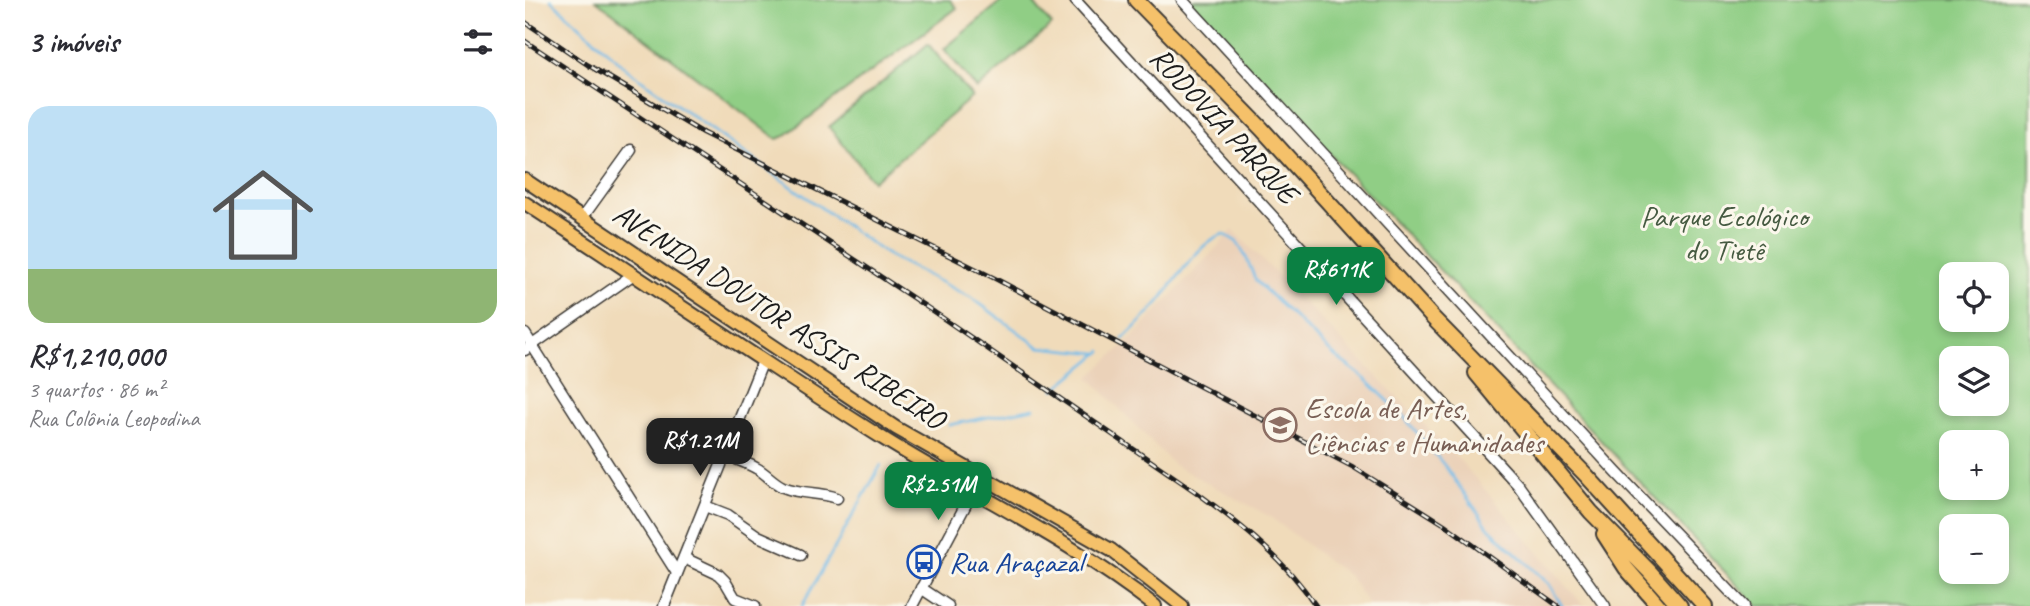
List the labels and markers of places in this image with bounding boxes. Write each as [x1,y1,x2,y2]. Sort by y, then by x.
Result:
pin: R$611K [1279,247,1393,307]
place label: Escola de Artes, Ciências e Humanidades [1305,389,1546,461]
school or university icon: Escola de Artes, Ciências e Humanidades [1261,406,1299,444]
pin: R$1.21M [635,419,765,478]
pin: R$2.51M [873,462,1003,522]
bus stop icon: Rua Araçazal [905,543,943,581]
place label: Rua Araçazal [949,543,1088,581]

